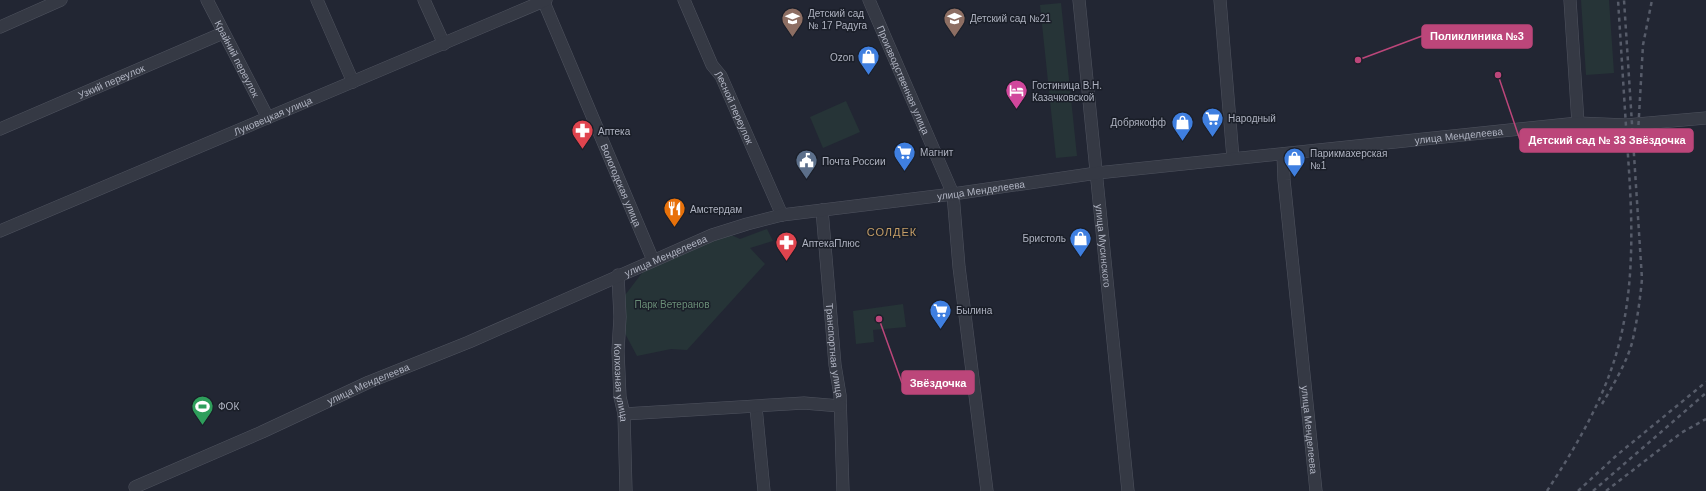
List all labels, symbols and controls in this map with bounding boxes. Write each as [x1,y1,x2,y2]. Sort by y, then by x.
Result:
school or university icon: Детский сад №21 [941,5,967,38]
school or university icon: Детский сад № 17 Радуга [779,6,805,39]
place label: Детский сад № 17 Радуга [808,8,868,31]
place label: Детский сад №21 [970,13,1051,24]
street label: Крайний переулок [213,18,262,99]
street label: Производственная улица [875,24,932,136]
callout: Поликлиника №3 [1422,25,1532,48]
text: Поликлиника №3 [1430,30,1524,42]
shop icon: Ozon [856,44,882,77]
place label: Ozon [830,52,854,63]
street label: Узкий переулок [76,62,147,100]
street label: Лесной переулок [713,68,756,146]
hotel icon: Гостиница В.Н. Казачковской [1004,78,1030,111]
place label: Гостиница В.Н. Казачковской [1032,80,1102,103]
street label: Луковецкая улица [232,94,314,137]
supermarket icon: Народный [1199,105,1225,138]
shop icon: Добрякофф [1169,109,1195,142]
place label: Народный [1228,113,1276,124]
place label: Добрякофф [1110,117,1166,128]
pharmacy icon: Аптека [569,118,595,151]
street label: улица Менделеева [1414,125,1504,145]
place label: Аптека [598,126,631,137]
callout: Детский сад № 33 Звёздочка [1520,129,1693,152]
text: Детский сад № 33 Звёздочка [1528,134,1686,146]
supermarket icon: Магнит [892,139,918,172]
street label: Вологодская улица [599,142,644,229]
shop icon: Парикмахерская №1 [1282,146,1308,179]
place label: Магнит [920,147,954,158]
public building icon: Почта России [794,148,820,181]
place label: Парикмахерская №1 [1310,148,1387,171]
place label: Почта России [822,156,886,167]
street label: улица Менделеева [936,178,1026,201]
restaurant icon: Амстердам [662,196,688,229]
place label: Амстердам [690,204,742,215]
street label: улица Мусинского [1094,204,1113,288]
shop icon: Бристоль [1068,225,1094,258]
district label: СОЛДЕК [867,226,917,238]
pharmacy icon: АптекаПлюс [774,230,800,263]
street label: улица Менделеева [623,232,709,278]
place label: Бристоль [1022,233,1066,244]
place label: АптекаПлюс [802,238,860,249]
supermarket icon: Былина [928,297,954,330]
park label: Парк Ветеранов [635,299,709,310]
street label: Транспортная улица [824,303,846,399]
place label: Былина [956,305,993,316]
street label: Колхозная улица [612,343,630,422]
street label: улица Менделеева [325,361,411,406]
callout: Звёздочка [902,371,974,394]
text: Звёздочка [910,377,967,389]
street label: улица Менделеева [1300,385,1320,475]
sports icon: ФОК [190,393,216,426]
place label: ФОК [218,401,239,412]

